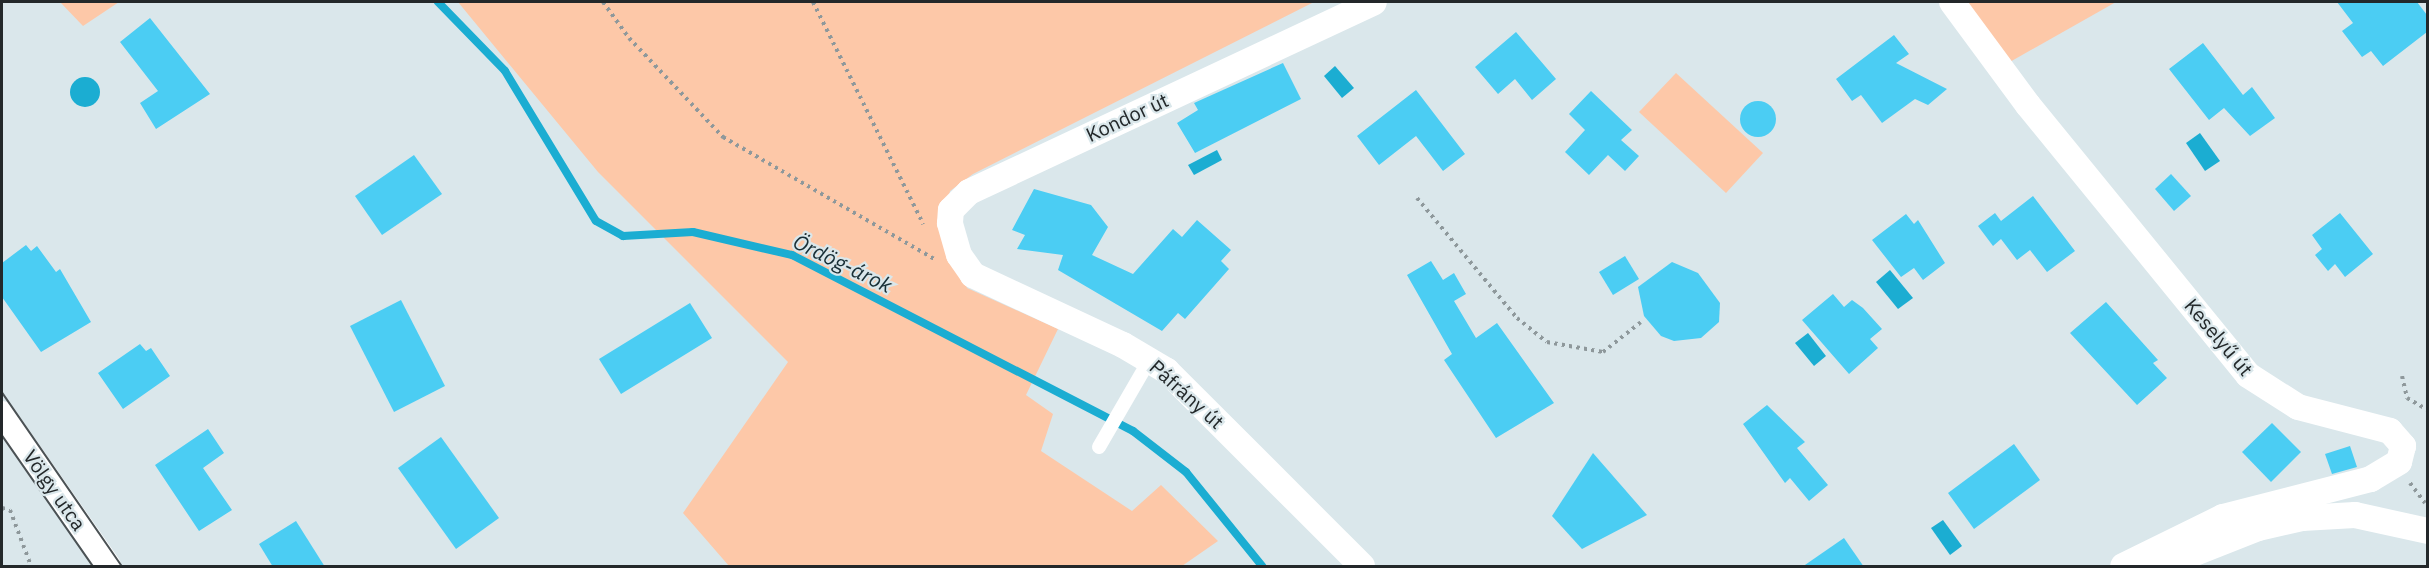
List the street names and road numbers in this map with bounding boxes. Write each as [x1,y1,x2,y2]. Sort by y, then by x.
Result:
street label: Kondor út [1082,88,1172,146]
street label: Keselyű út [2180,293,2258,381]
street label: Páfrány út [1145,355,1229,433]
street label: Völgy utca [19,445,91,535]

